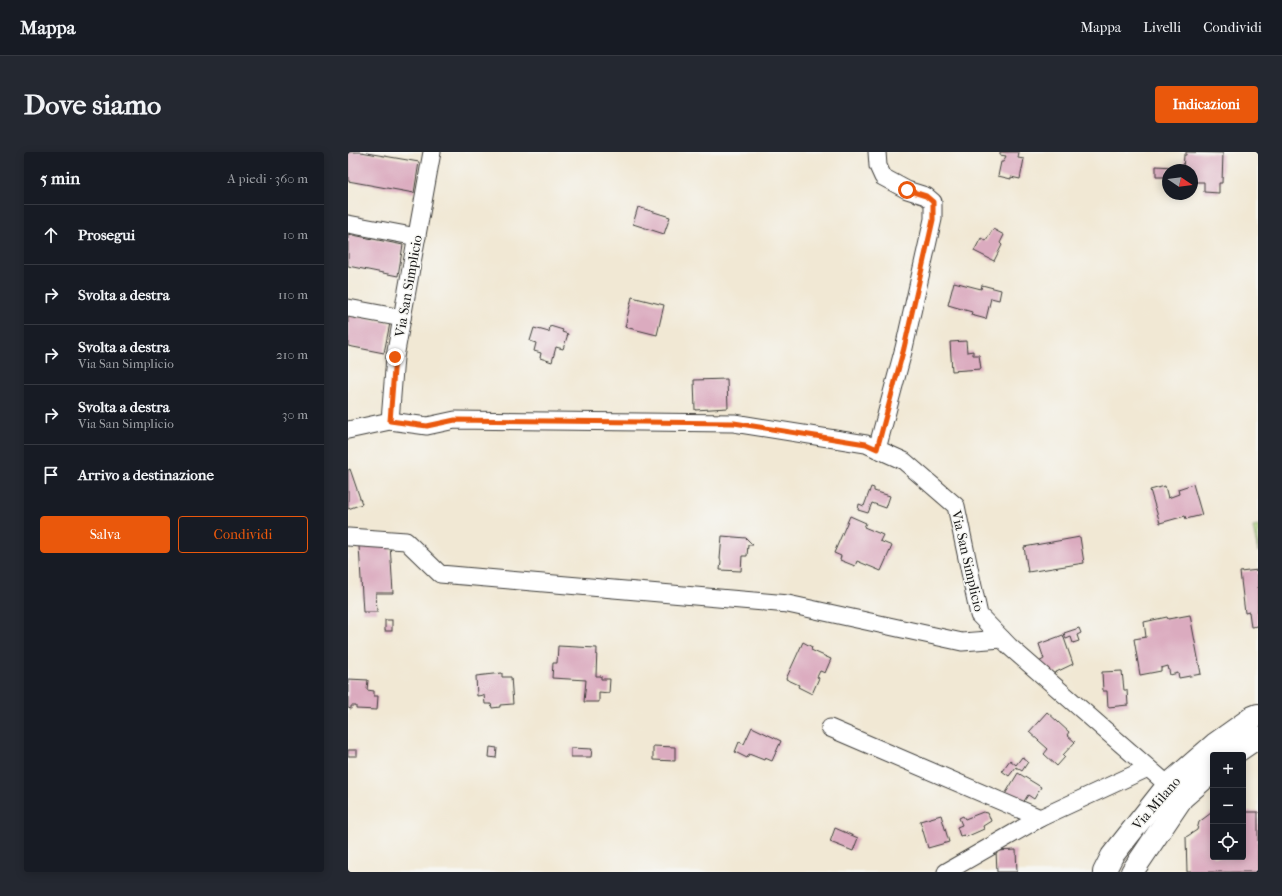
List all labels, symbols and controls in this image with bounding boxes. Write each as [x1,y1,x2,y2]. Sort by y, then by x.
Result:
text: Mappa [20,17,76,39]
text: Mappa [1080,19,1121,36]
text: Livelli [1143,19,1181,36]
text: Condividi [1203,19,1262,36]
button: Indicazioni [1155,86,1258,123]
text: Dove siamo [24,88,161,121]
north arrow [1162,164,1198,200]
text: 5 min [40,168,80,188]
text: A piedi · 360 m [227,171,308,186]
route start [898,181,916,199]
icon: ahead [40,224,62,246]
text: Prosegui [78,226,135,244]
text: 10 m [283,227,308,242]
street label: Via San Simplicio [391,234,426,339]
icon: right [40,284,62,306]
text: Svolta a destra [78,286,170,304]
text: 110 m [278,287,308,302]
text: Svolta a destra [78,338,170,356]
icon: right [40,344,62,366]
text: 210 m [276,347,308,362]
route end [386,348,404,366]
text: Via San Simplicio [78,356,174,371]
text: Svolta a destra [78,398,170,416]
icon: right [40,404,62,426]
text: 30 m [282,407,308,422]
text: Via San Simplicio [78,416,174,431]
icon: arrive [40,464,62,486]
text: Arrivo a destinazione [78,466,214,484]
street label: Via San Simplicio [947,508,987,613]
button: Salva [40,516,170,553]
button: Condividi [178,516,308,553]
map controls [1210,752,1246,860]
button: + [1210,752,1246,788]
street label: Via Milano [1128,773,1184,834]
button: − [1210,788,1246,824]
button: locate [1210,824,1246,860]

